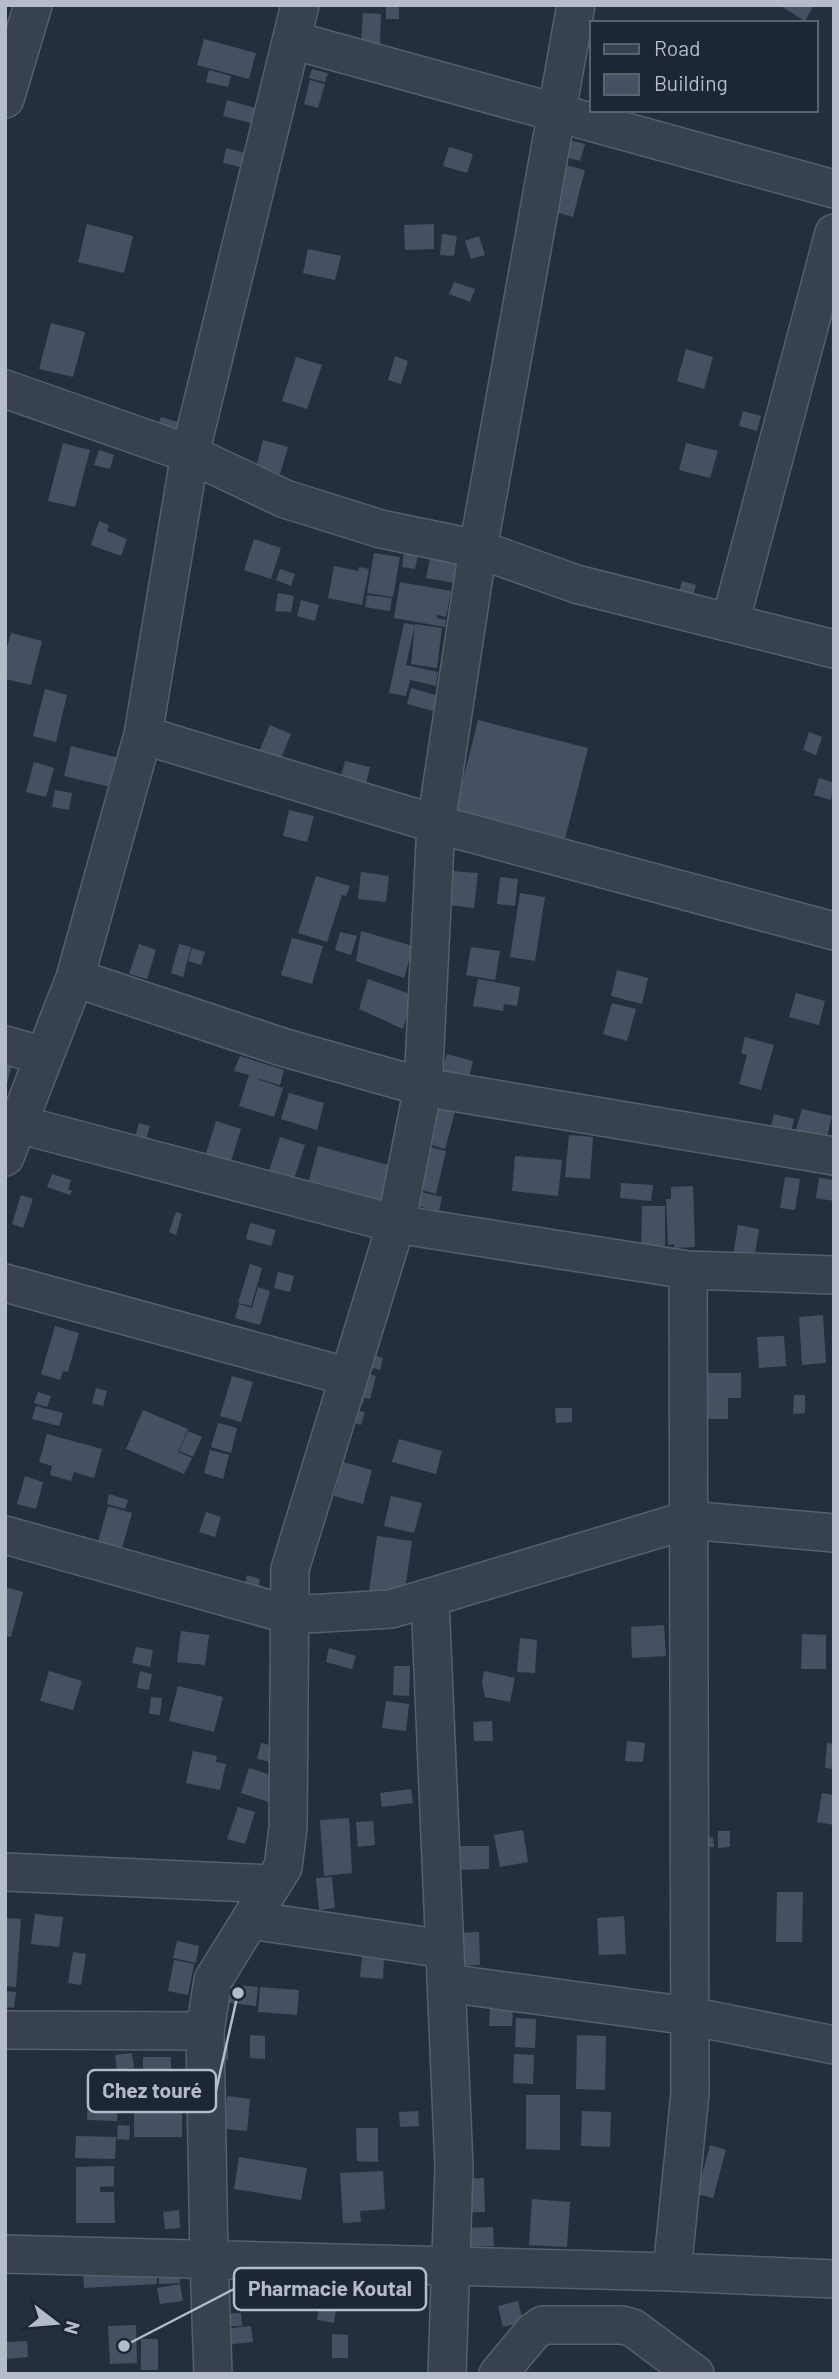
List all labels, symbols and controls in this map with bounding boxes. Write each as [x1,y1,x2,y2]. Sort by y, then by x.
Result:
legend [590,21,818,112]
text: Road [654,35,700,60]
text: Building [654,70,728,95]
callout: Chez touré [88,2070,216,2112]
text: Chez touré [102,2077,202,2102]
callout: Pharmacie Koutal [234,2268,426,2310]
text: Pharmacie Koutal [248,2275,412,2300]
north arrow [21,2288,91,2358]
text: N [60,2319,86,2337]

